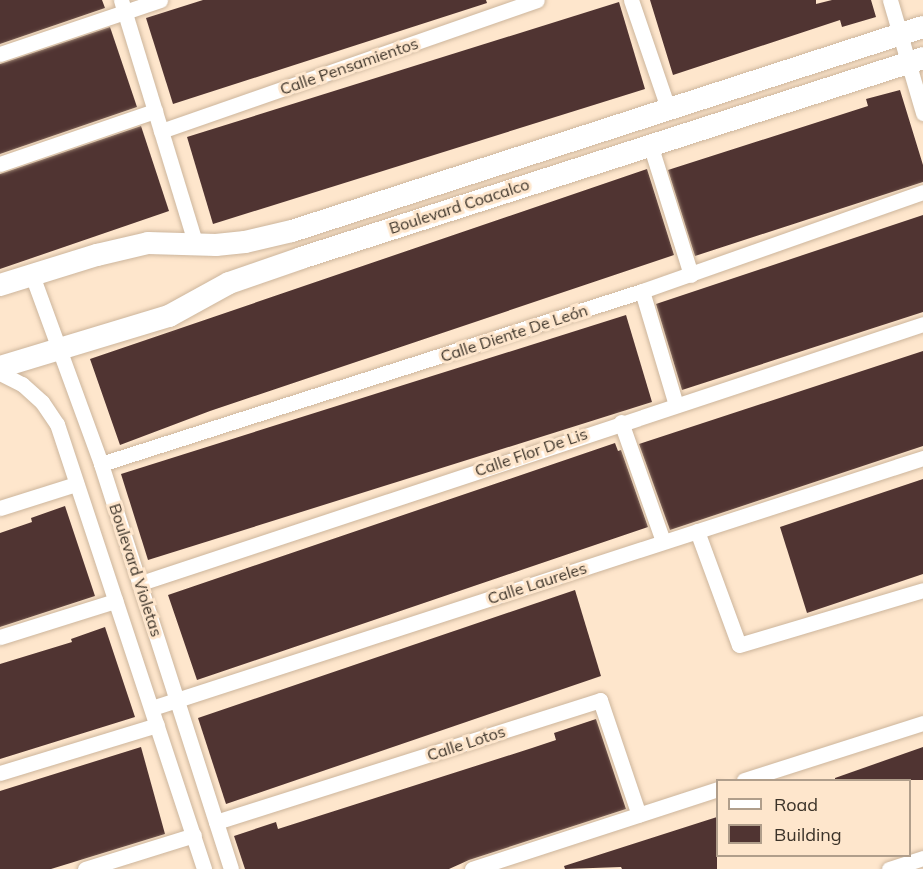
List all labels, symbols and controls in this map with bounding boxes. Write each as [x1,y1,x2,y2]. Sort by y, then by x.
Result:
street label: Calle Pensamientos [277,33,421,99]
street label: Boulevard Coacalco [386,174,532,238]
street label: Calle Diente De León [438,300,590,366]
street label: Calle Flor De Lis [472,424,590,480]
street label: Boulevard Violetas [105,501,167,639]
street label: Calle Laureles [485,558,589,608]
street label: Calle Lotos [424,721,508,765]
legend [716,779,911,857]
text: Road [774,793,818,816]
text: Building [774,823,842,846]

